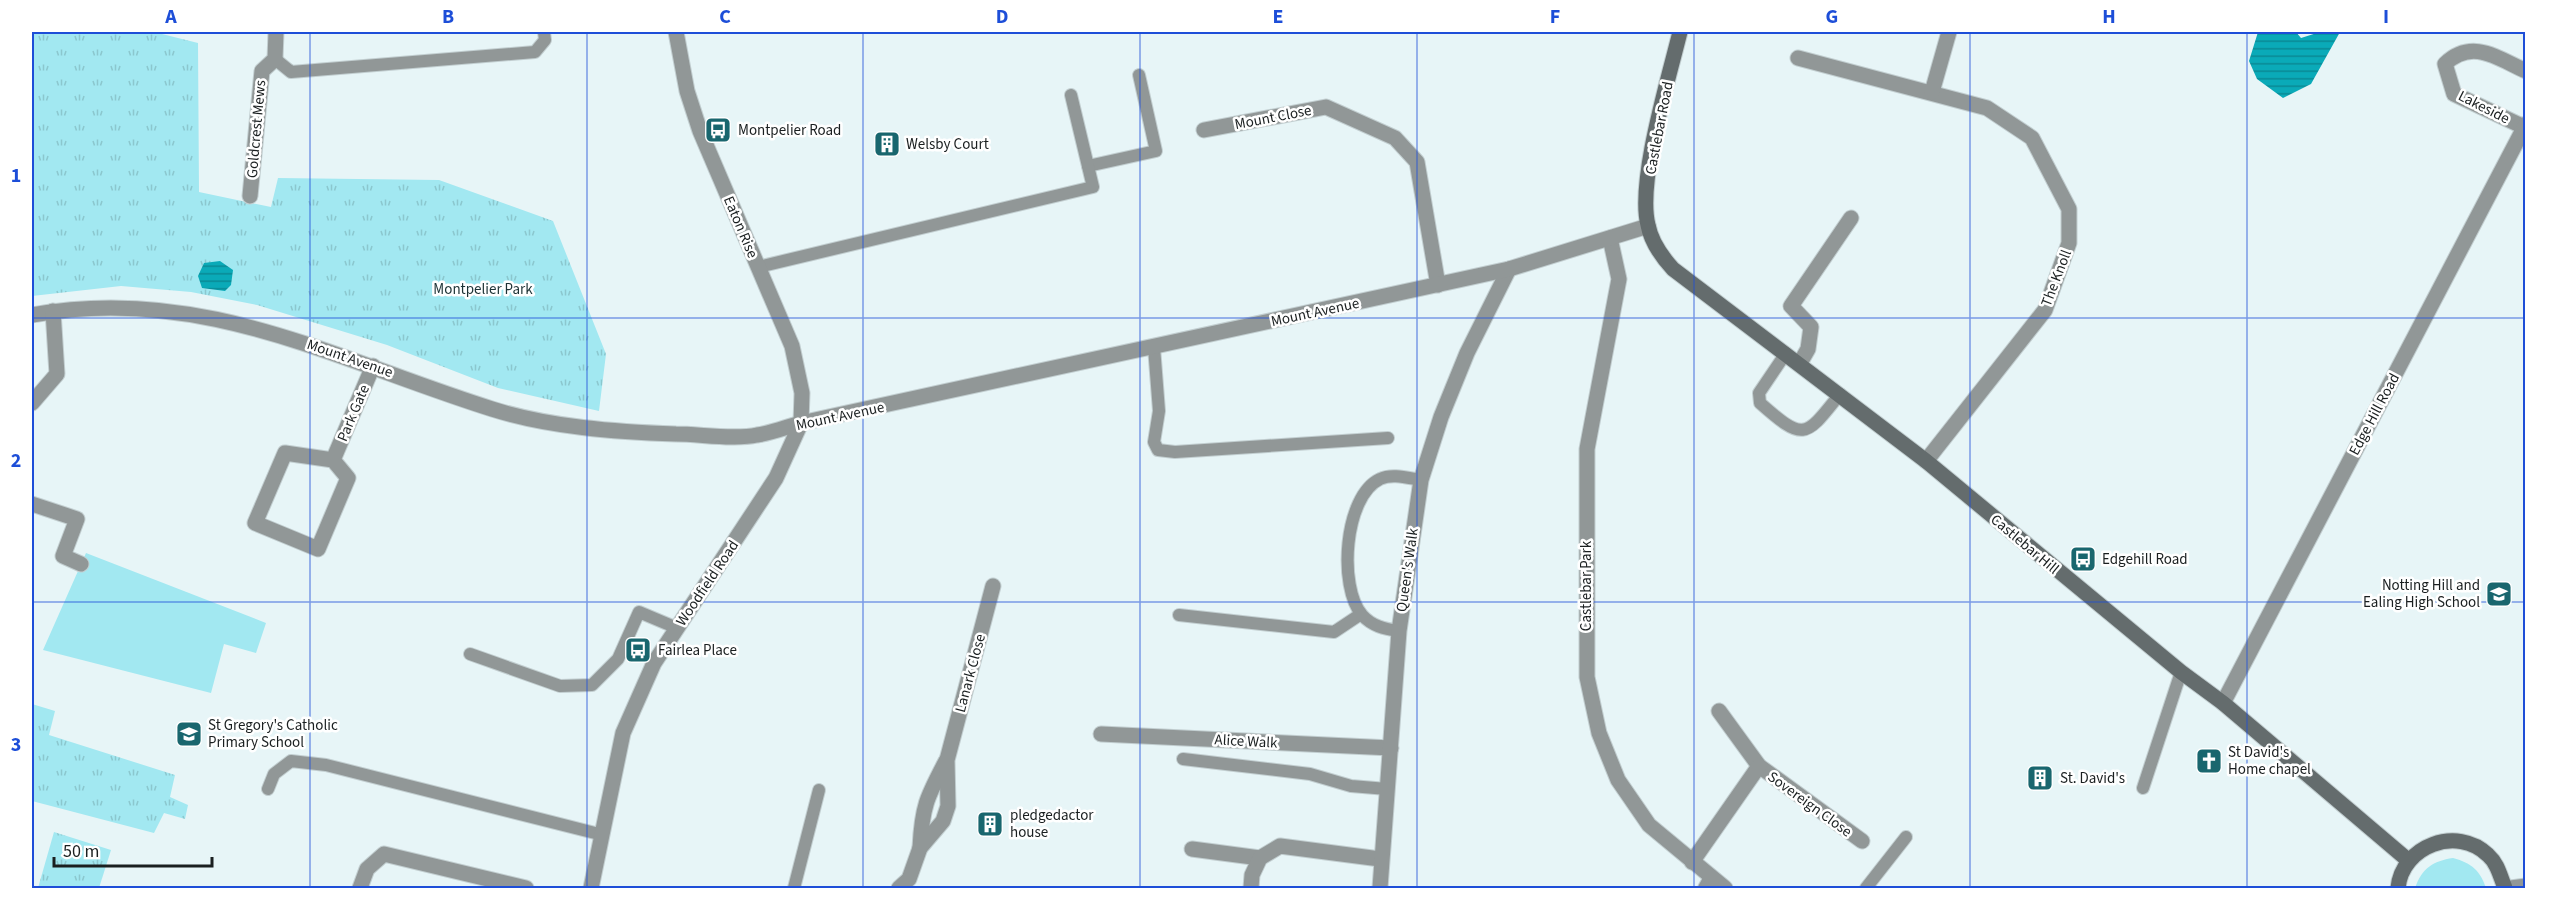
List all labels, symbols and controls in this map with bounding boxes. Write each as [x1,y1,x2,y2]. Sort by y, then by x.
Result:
text: A [164,3,177,31]
text: B [442,3,454,31]
text: C [719,3,731,31]
text: D [996,3,1008,31]
text: E [1273,3,1283,31]
text: F [1550,3,1560,31]
text: G [1826,3,1838,31]
text: H [2102,3,2116,31]
text: I [2383,3,2389,31]
street label: Goldcrest Mews [242,79,271,179]
street label: Castlebar Road [1640,80,1679,176]
street label: Lakeside [2454,86,2513,129]
street label: Mount Close [1233,100,1313,135]
bus stop icon: Montpelier Road [703,115,733,145]
place label: Montpelier Road [738,120,841,141]
building icon: Welsby Court [872,129,902,159]
place label: Welsby Court [906,134,989,155]
text: 1 [11,162,21,190]
street label: Eaton Rise [718,193,763,261]
street label: The Knoll [2036,247,2077,310]
park label: Montpelier Park [433,279,533,300]
street label: Mount Avenue [1269,293,1361,332]
street label: Mount Avenue [304,334,396,383]
street label: Edge Hill Road [2344,369,2405,459]
street label: Park Gate [332,381,375,445]
street label: Mount Avenue [794,397,886,436]
text: 2 [11,447,21,475]
street label: Castlebar Hill [1986,510,2064,579]
street label: Queen's Walk [1391,526,1424,613]
street label: Woodfield Road [671,536,744,630]
street label: Castlebar Park [1576,540,1597,631]
bus stop icon: Edgehill Road [2068,544,2098,574]
place label: Edgehill Road [2102,549,2188,570]
place label: Notting Hill and Ealing High School [2363,575,2480,613]
school or university icon: Notting Hill and Ealing High School [2484,579,2514,609]
street label: Lanark Close [950,632,991,715]
bus stop icon: Fairlea Place [623,635,653,665]
place label: Fairlea Place [658,640,737,661]
place label: St Gregory's Catholic Primary School [208,715,338,753]
school or university icon: St Gregory's Catholic Primary School [174,719,204,749]
street label: Alice Walk [1214,729,1279,754]
text: 3 [11,731,21,759]
place label: St David's Home chapel [2228,742,2311,780]
church icon: St David's Home chapel [2194,746,2224,776]
building icon: St. David's [2025,763,2055,793]
street label: Sovereign Close [1763,767,1856,842]
place label: St. David's [2060,768,2125,789]
place label: pledgedactor house [1010,805,1094,843]
building icon: pledgedactor house [975,809,1005,839]
scale bar [54,830,212,868]
text: 50 m [63,839,99,864]

